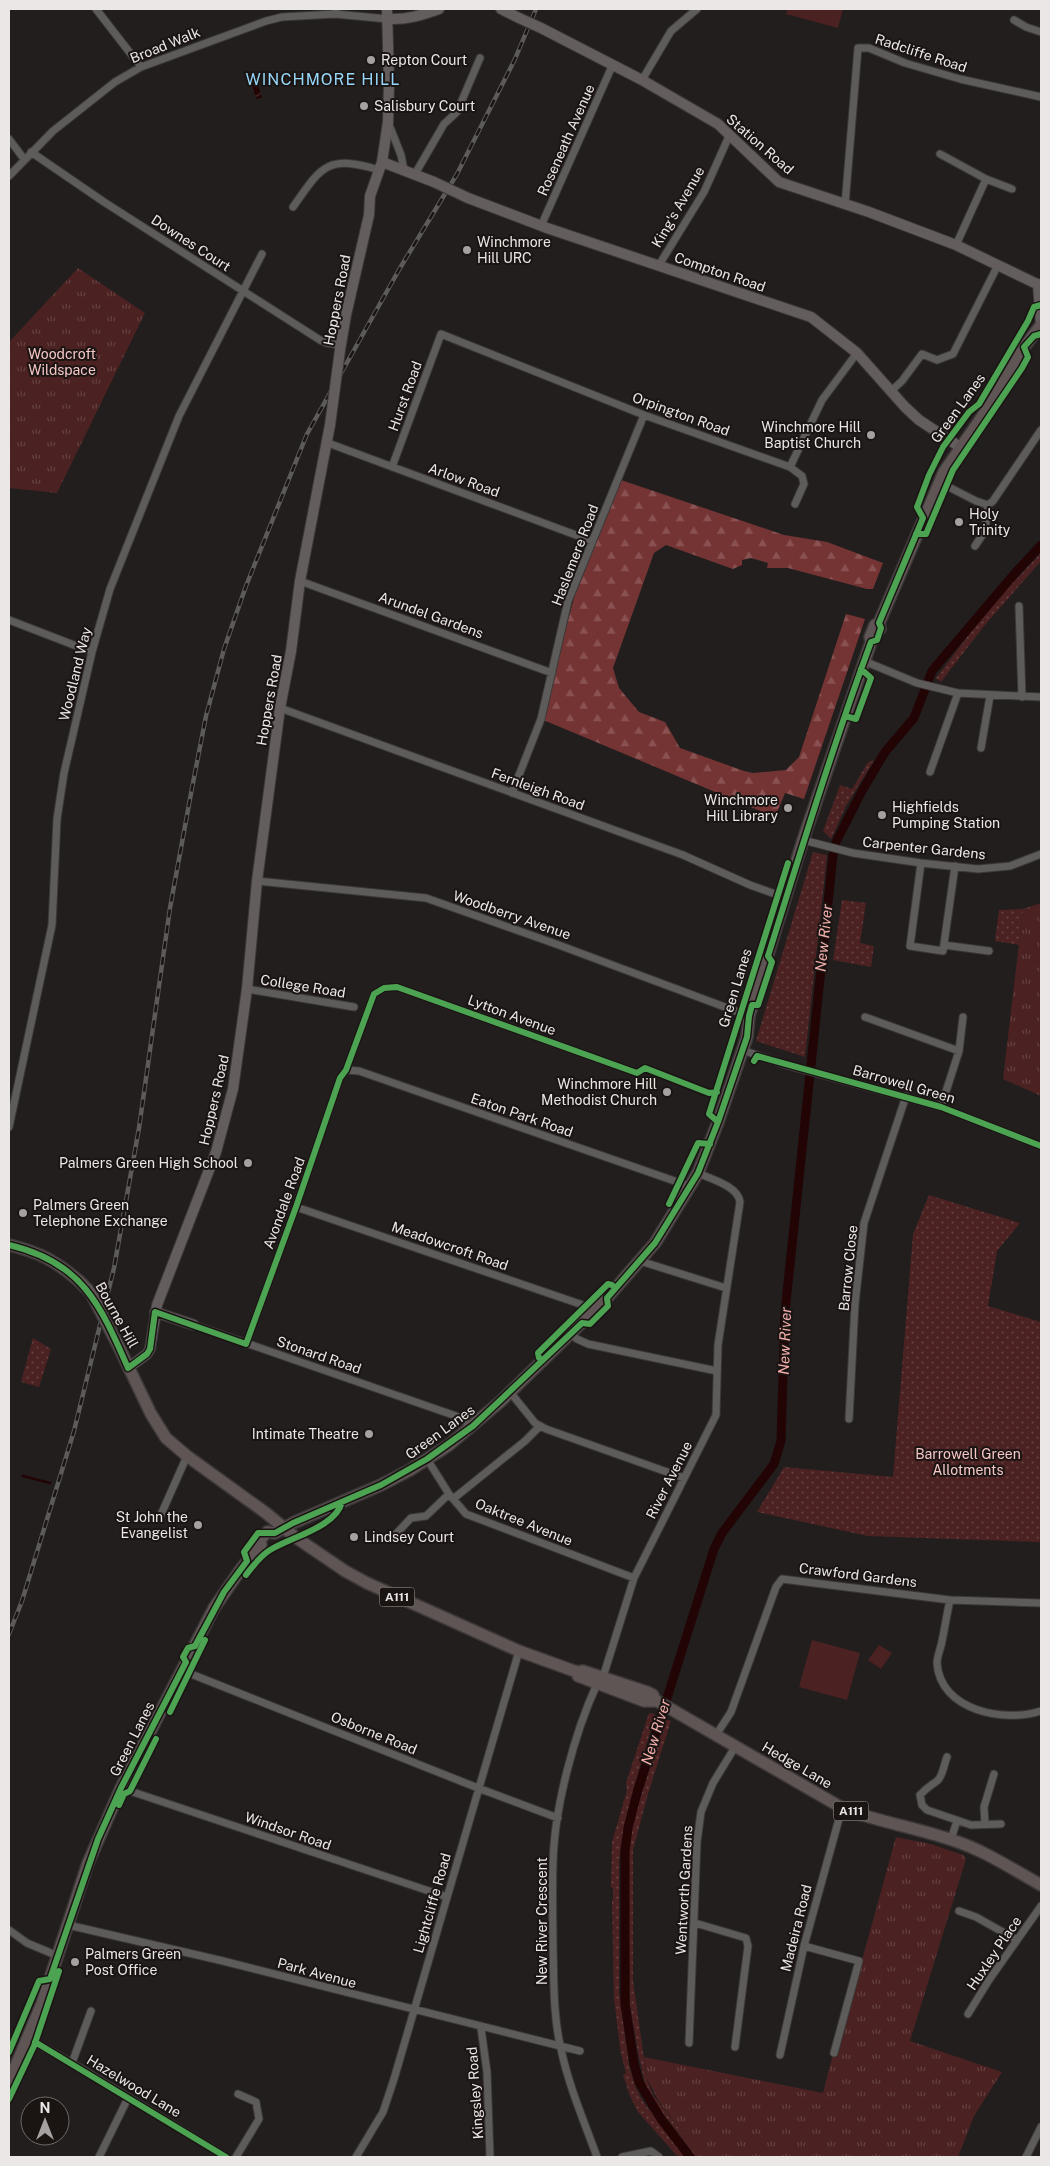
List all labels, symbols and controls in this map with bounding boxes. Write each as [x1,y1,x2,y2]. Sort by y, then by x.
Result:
street label: Broad Walk [128,24,203,66]
street label: Radcliffe Road [873,31,969,75]
place label: Repton Court [381,52,467,68]
marker: Repton Court [365,54,377,66]
district label: WINCHMORE HILL [246,70,400,89]
street label: Roseneath Avenue [534,82,598,198]
place label: Salisbury Court [374,98,475,114]
marker: Salisbury Court [358,100,370,112]
street label: Station Road [723,111,797,177]
street label: King's Avenue [648,164,708,250]
street label: Downes Court [148,211,234,275]
place label: Winchmore Hill URC [477,234,551,266]
marker: Winchmore Hill URC [461,244,473,256]
street label: Compton Road [672,249,768,295]
street label: Hoppers Road [320,253,354,347]
park label: Woodcroft Wildspace [28,346,96,378]
street label: Hurst Road [385,359,425,433]
street label: Green Lanes [928,370,988,446]
street label: Orpington Road [630,389,732,439]
place label: Winchmore Hill Baptist Church [761,419,861,451]
marker: Winchmore Hill Baptist Church [865,429,877,441]
street label: Arlow Road [426,460,502,500]
street label: Haslemere Road [548,502,602,608]
place label: Holy Trinity [969,506,1011,538]
marker: Holy Trinity [953,516,965,528]
street label: Arundel Gardens [376,589,486,641]
street label: Woodland Way [56,625,95,723]
street label: Hoppers Road [253,653,285,747]
street label: Fernleigh Road [489,765,587,813]
place label: Winchmore Hill Library [704,792,779,824]
place label: Highfields Pumping Station [892,799,1000,831]
marker: Winchmore Hill Library [782,802,794,814]
marker: Highfields Pumping Station [876,809,888,821]
street label: Carpenter Gardens [862,834,986,862]
street label: Woodberry Avenue [451,887,573,943]
water label: New River [812,903,836,973]
street label: Green Lanes [715,947,755,1029]
street label: College Road [259,971,347,1001]
street label: Lytton Avenue [466,992,558,1038]
street label: Hoppers Road [196,1053,232,1147]
street label: Barrowell Green [851,1062,957,1106]
place label: Winchmore Hill Methodist Church [541,1076,657,1108]
marker: Winchmore Hill Methodist Church [661,1086,673,1098]
street label: Eaton Park Road [469,1090,575,1140]
place label: Palmers Green High School [59,1155,238,1171]
street label: Avondale Road [260,1155,308,1251]
marker: Palmers Green High School [242,1157,254,1169]
place label: Palmers Green Telephone Exchange [33,1197,168,1229]
marker: Palmers Green Telephone Exchange [17,1207,29,1219]
street label: Meadowcroft Road [389,1218,511,1274]
street label: Barrow Close [836,1224,860,1312]
street label: Bourne Hill [92,1279,142,1351]
water label: New River [775,1306,794,1375]
street label: Stonard Road [275,1333,363,1377]
street label: Green Lanes [402,1402,478,1462]
place label: Intimate Theatre [252,1426,359,1442]
marker: Intimate Theatre [363,1428,375,1440]
street label: River Avenue [643,1439,695,1521]
park label: Barrowell Green Allotments [915,1446,1021,1478]
street label: Oaktree Avenue [473,1495,575,1549]
place label: St John the Evangelist [116,1509,188,1541]
marker: St John the Evangelist [192,1519,204,1531]
place label: Lindsey Court [364,1529,454,1545]
marker: Lindsey Court [348,1531,360,1543]
street label: Crawford Gardens [798,1560,918,1590]
road number: A111 [380,1588,414,1606]
water label: New River [637,1697,674,1767]
street label: Green Lanes [106,1699,158,1779]
street label: Osborne Road [329,1708,419,1758]
street label: Hedge Lane [759,1739,835,1792]
road number: A111 [834,1802,868,1820]
street label: Windsor Road [243,1809,333,1853]
street label: Wentworth Gardens [673,1825,695,1955]
street label: Lightcliffe Road [410,1851,454,1955]
street label: New River Crescent [534,1857,550,1985]
street label: Madeira Road [777,1883,815,1973]
street label: Huxley Place [963,1913,1025,1993]
place label: Palmers Green Post Office [85,1946,181,1978]
street label: Park Avenue [276,1955,358,1991]
marker: Palmers Green Post Office [69,1956,81,1968]
street label: Kingsley Road [464,2046,486,2140]
street label: Hazelwood Lane [84,2052,184,2120]
north arrow [20,2096,70,2146]
text: N [40,2100,50,2116]

